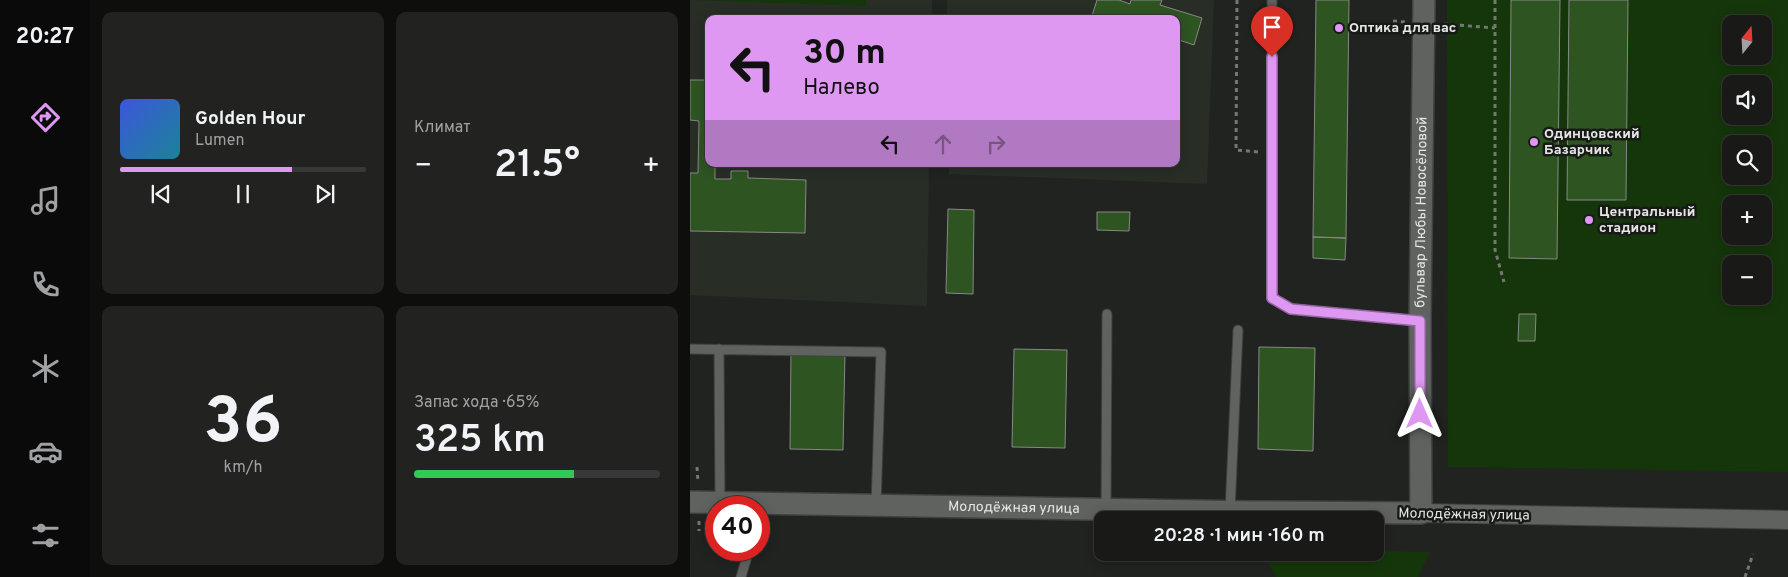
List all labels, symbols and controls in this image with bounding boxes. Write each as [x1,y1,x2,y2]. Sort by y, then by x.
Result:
pin [1251,6,1293,57]
icon: arrive [1258,13,1286,41]
north arrow [1722,15,1772,65]
map controls [1722,15,1772,305]
place label: Оптика для вас [1349,20,1456,37]
marker: Оптика для вас [1333,22,1345,34]
text: 20:27 [16,24,74,51]
text: 30 m [803,32,886,76]
icon: left [720,35,785,100]
text: Налево [803,75,880,102]
button: sound [1722,75,1772,125]
icon: directions [28,100,63,135]
text: Golden Hour [195,107,306,131]
street label: бульвар Любы Новосёловой [1412,117,1431,308]
text: Климат [414,118,471,138]
place label: Одинцовский Базарчик [1544,126,1640,159]
icon: left [876,130,904,158]
icon: ahead [929,130,957,158]
icon: right [982,130,1010,158]
text: Lumen [195,131,245,151]
button: search [1722,135,1772,185]
marker: Одинцовский Базарчик [1528,136,1540,148]
text: 21.5° [494,142,580,191]
text: − [414,149,432,185]
text: + [642,149,660,185]
icon: previous [147,180,175,208]
icon: pause [229,180,257,208]
icon: next [311,180,339,208]
icon: music [28,183,63,218]
button: + [1722,195,1772,245]
place label: Центральный стадион [1599,204,1696,237]
marker: Центральный стадион [1583,214,1595,226]
button: − [1722,255,1772,305]
icon: phone [28,267,63,302]
icon: climate [28,351,63,386]
text: 36 [204,384,282,466]
position arrow [1393,387,1445,439]
text: Запас хода · 65% [414,393,539,413]
text: 325 km [414,417,546,466]
icon: car [28,434,63,469]
text: km/h [224,458,262,478]
speed limit sign: 40 [705,496,770,561]
street label: Молодёжная улица [948,498,1080,517]
street label: Молодёжная улица [1398,505,1530,525]
icon: filters [28,518,63,553]
text: 20:28 · 1 мин · 160 m [1153,524,1325,548]

